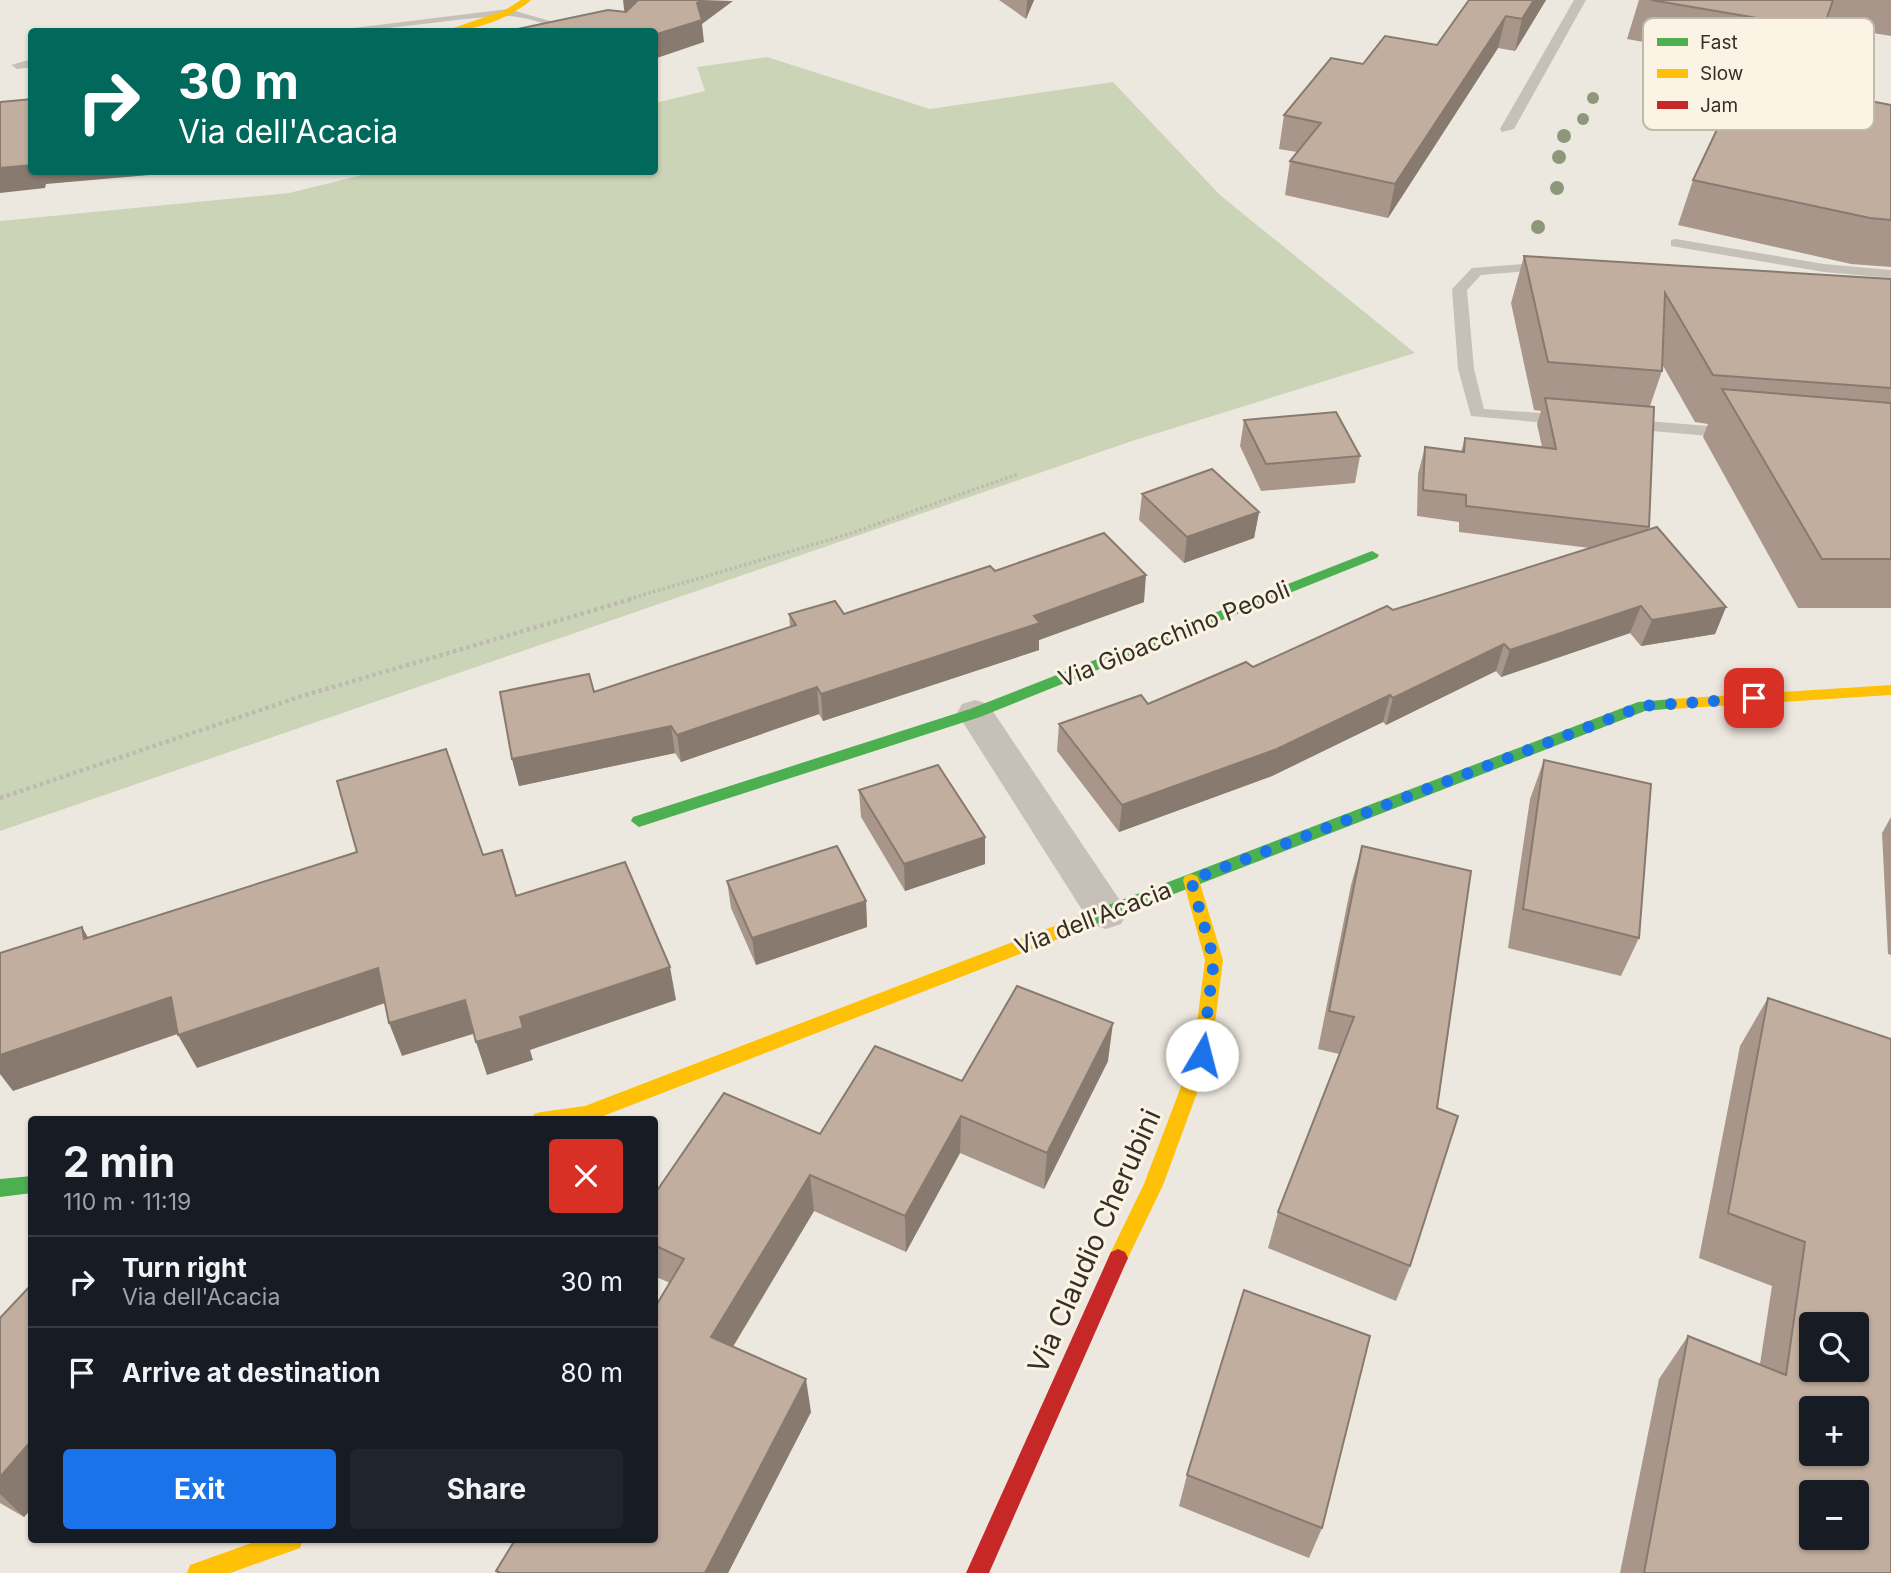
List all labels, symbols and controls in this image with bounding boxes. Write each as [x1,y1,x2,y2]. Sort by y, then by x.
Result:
legend [1643,18,1874,130]
text: Fast [1700,31,1738,54]
text: 30 m [178,52,299,111]
icon: right [63,56,154,147]
text: Slow [1700,62,1743,85]
text: Jam [1700,94,1738,117]
text: Via dell'Acacia [178,112,398,151]
street label: Via Gioacchino Peooli [1054,574,1294,694]
pin [1724,668,1784,728]
icon: arrive [1735,679,1773,717]
street label: Via dell'Acacia [1011,875,1175,961]
position arrow [1165,1018,1239,1092]
street label: Via Claudio Cherubini [1020,1104,1168,1378]
text: 2 min [63,1136,175,1187]
button: close [549,1139,623,1213]
text: 110 m · 11:19 [63,1188,191,1216]
text: Turn right [122,1252,247,1283]
icon: right [63,1263,101,1301]
text: 30 m [560,1266,623,1297]
text: Via dell'Acacia [122,1283,280,1311]
map controls [1799,1312,1869,1550]
button: search [1799,1312,1869,1382]
icon: arrive [63,1354,101,1392]
text: Arrive at destination [122,1357,381,1388]
text: 80 m [560,1357,623,1388]
button: + [1799,1396,1869,1466]
button: Exit [63,1449,336,1529]
button: Share [350,1449,623,1529]
button: − [1799,1480,1869,1550]

